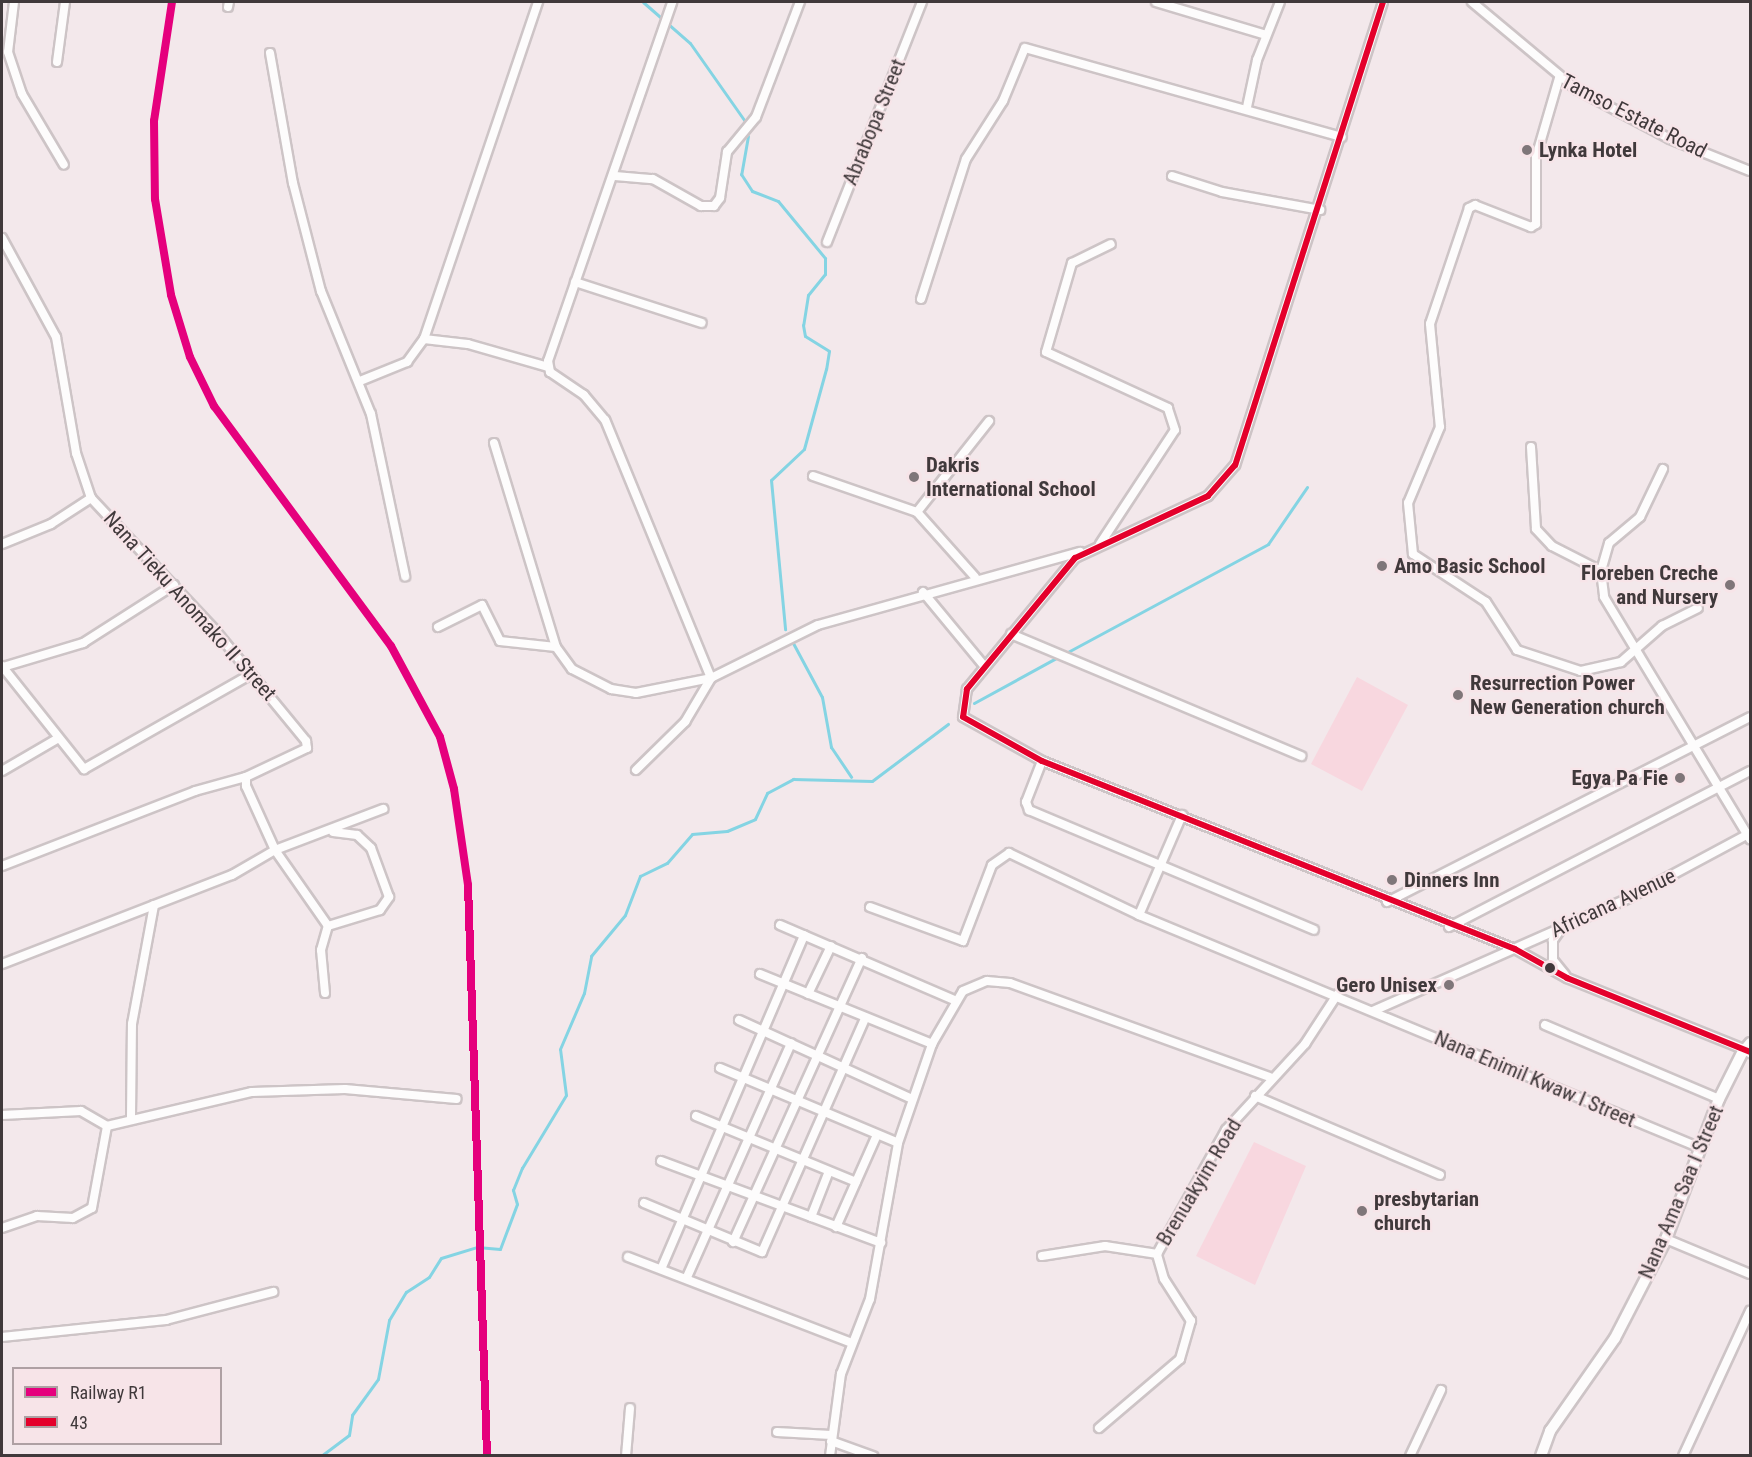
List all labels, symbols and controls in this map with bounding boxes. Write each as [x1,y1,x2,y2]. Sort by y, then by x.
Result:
street label: Abrabopa Street [837,55,911,189]
street label: Tamso Estate Road [1557,68,1711,164]
place label: Lynka Hotel [1539,137,1637,163]
marker: Lynka Hotel [1520,143,1534,157]
place label: Dakris International School [926,452,1096,502]
marker: Dakris International School [907,470,921,484]
street label: Nana Tieku Anomako II Street [98,506,282,706]
place label: Amo Basic School [1394,553,1545,579]
marker: Amo Basic School [1375,559,1389,573]
place label: Floreben Creche and Nursery [1581,560,1718,610]
marker: Floreben Creche and Nursery [1723,578,1737,592]
place label: Resurrection Power New Generation church [1470,670,1665,720]
marker: Resurrection Power New Generation church [1451,688,1465,702]
place label: Egya Pa Fie [1571,765,1668,791]
marker: Egya Pa Fie [1673,771,1687,785]
street label: Africana Avenue [1546,863,1680,943]
place label: Dinners Inn [1404,867,1500,893]
marker: Dinners Inn [1385,873,1399,887]
unlabelled marker [1544,962,1556,974]
place label: Gero Unisex [1336,972,1437,998]
marker: Gero Unisex [1442,978,1456,992]
street label: Nana Enimil Kwaw I Street [1431,1025,1639,1133]
street label: Nana Ama Saa I Street [1633,1101,1729,1283]
street label: Brenuakyim Road [1151,1114,1247,1250]
place label: presbytarian church [1374,1186,1479,1236]
marker: presbytarian church [1355,1204,1369,1218]
legend [12,1367,222,1445]
text: Railway R1 [70,1382,147,1403]
text: 43 [70,1412,88,1433]

